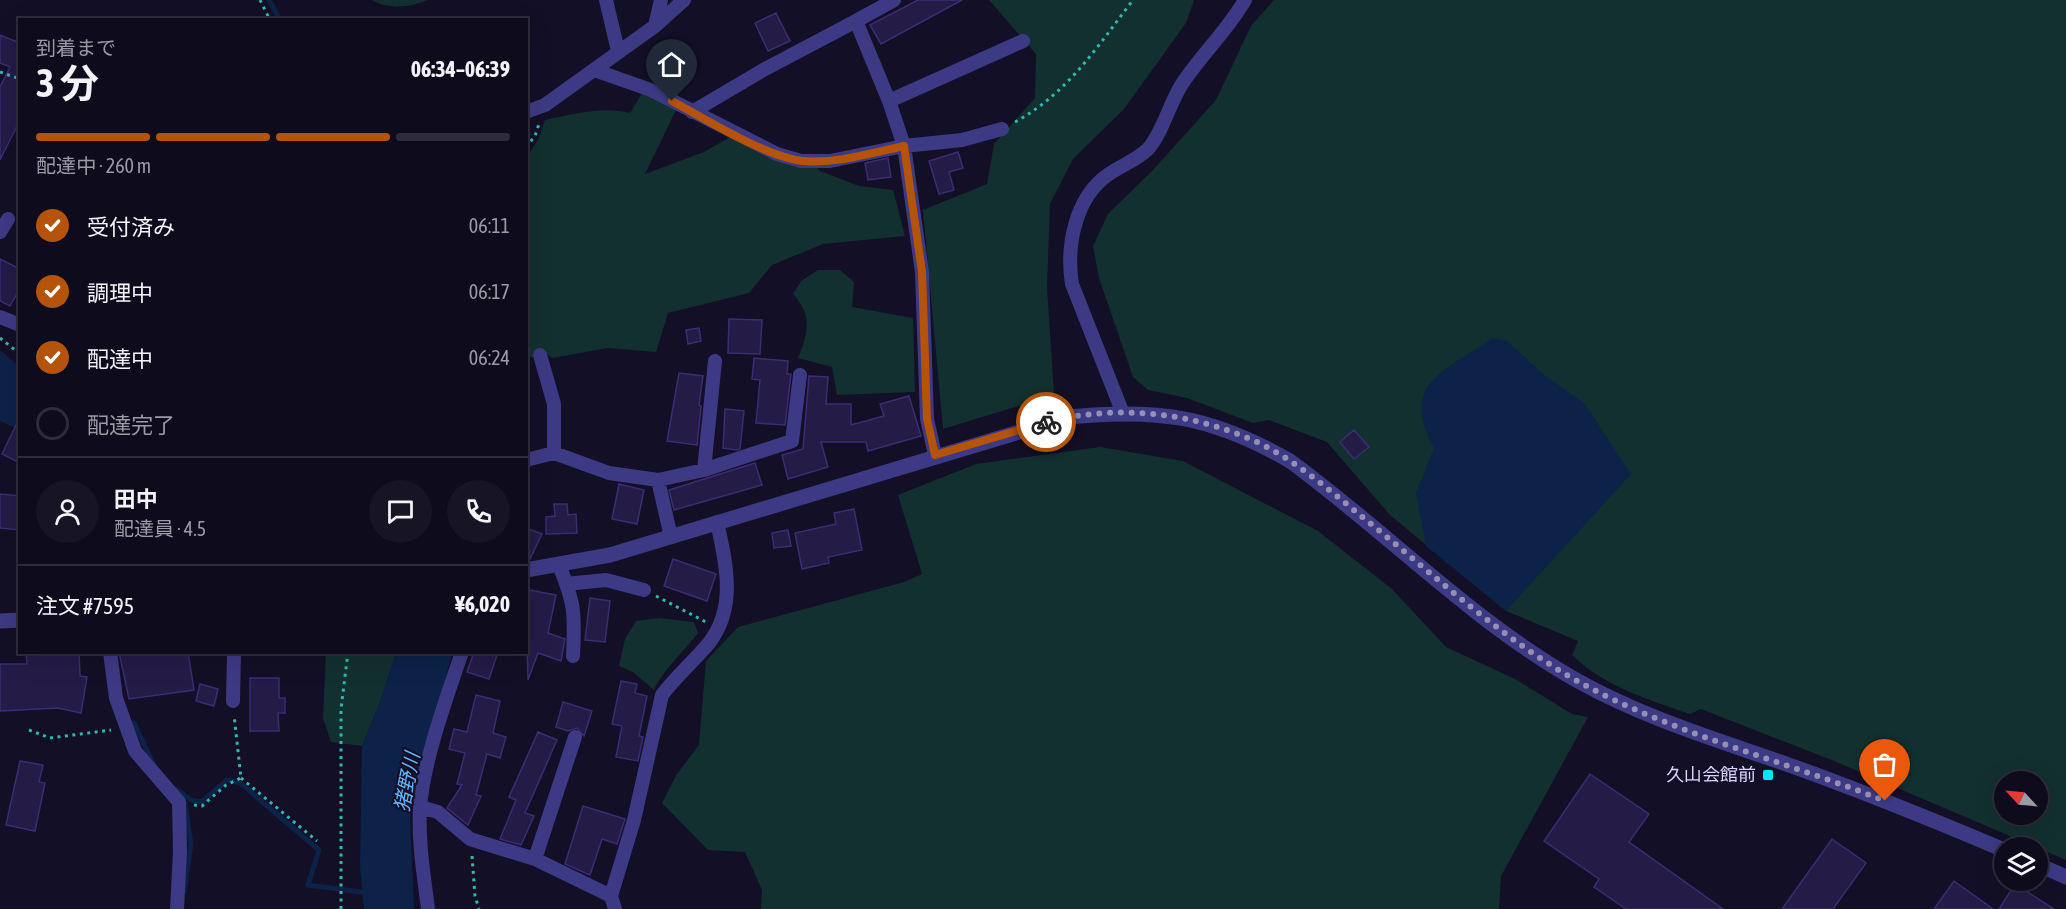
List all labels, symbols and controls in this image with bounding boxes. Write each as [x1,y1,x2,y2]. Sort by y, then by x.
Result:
text: 到着まで [36,36,116,59]
pin [646,39,697,101]
icon: home [655,48,688,81]
text: 06:34–06:39 [411,56,510,82]
text: 3 分 [36,61,99,105]
text: 配達中 · 260 m [36,154,151,177]
icon: check [36,209,69,242]
text: 受付済み [87,214,175,240]
text: 06:11 [469,214,510,237]
icon: check [36,275,69,308]
text: 調理中 [87,280,153,306]
text: 06:17 [469,280,510,303]
icon: check [36,341,69,374]
text: 配達中 [87,346,153,372]
text: 06:24 [469,346,510,369]
courier [1016,392,1076,452]
icon: bike [1030,406,1063,439]
text: 配達完了 [87,412,175,438]
button: person [36,480,99,543]
button: chat [369,480,432,543]
button: phone [447,480,510,543]
text: 田中 [114,486,158,512]
text: 配達員 · 4.5 [114,517,206,540]
text: ¥6,020 [455,591,510,617]
text: 注文 #7595 [36,593,134,619]
pin [1859,739,1910,801]
water label: 猪野川 [389,748,424,814]
icon: bag [1868,748,1901,781]
place label: 久山会館前 [1666,764,1756,785]
marker: 久山会館前 [1761,768,1775,782]
north arrow [1994,771,2048,825]
map controls [1994,771,2048,891]
button: layers [1994,837,2048,891]

